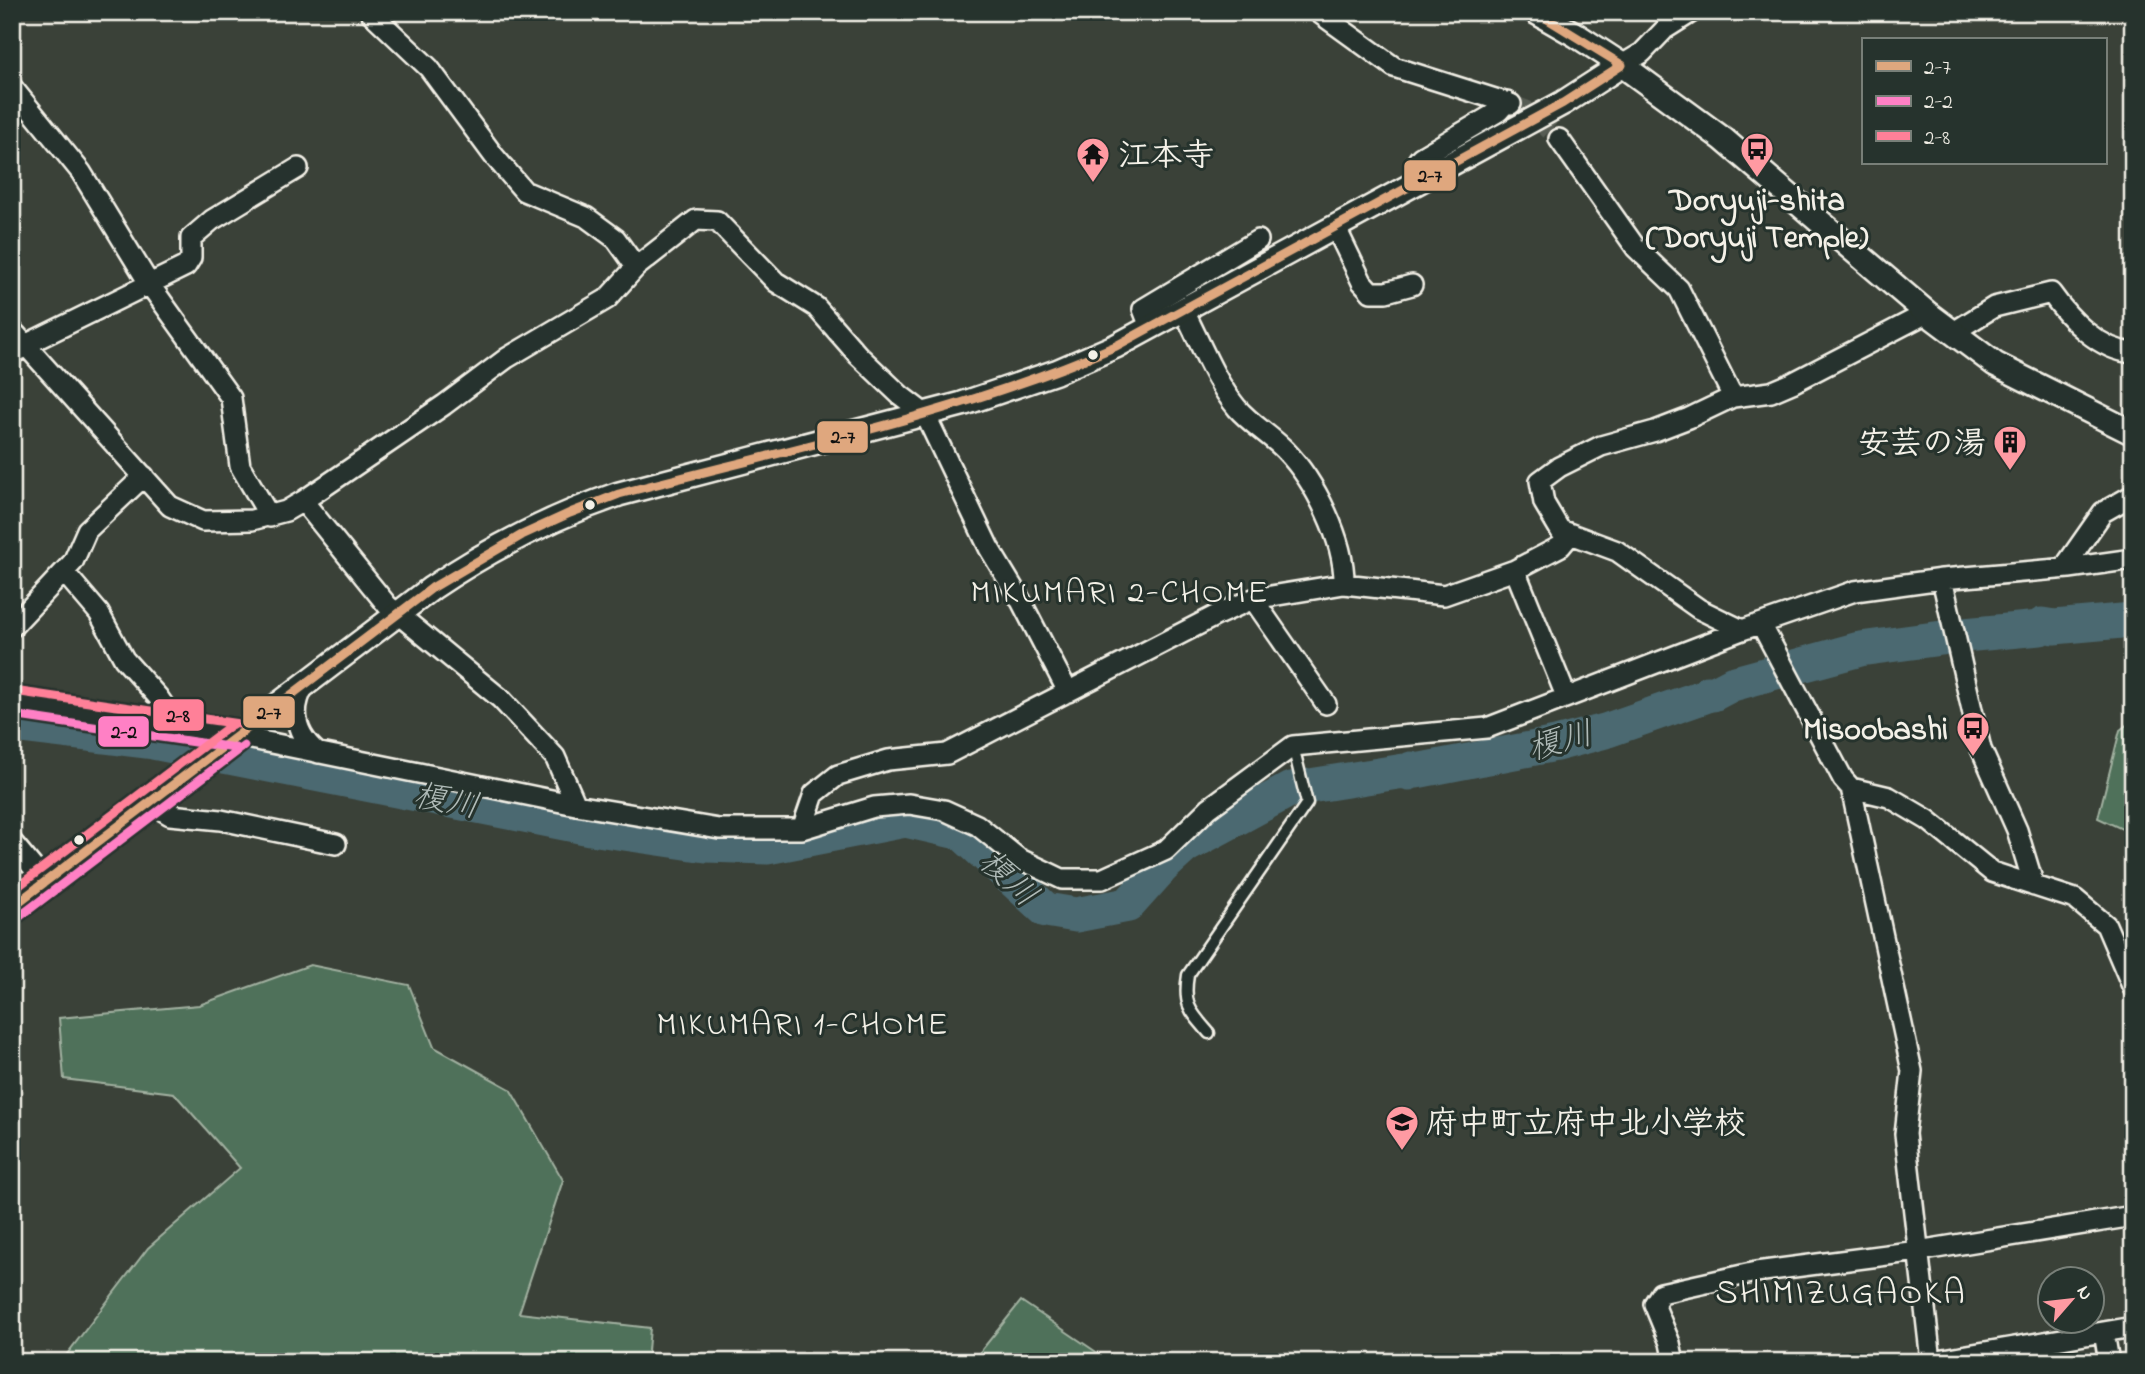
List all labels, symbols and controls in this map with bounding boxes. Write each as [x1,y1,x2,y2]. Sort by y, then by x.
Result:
legend [1862,38,2106,164]
text: 2-7 [1924,54,1951,84]
text: 2-2 [1924,88,1953,118]
text: 2-8 [1924,124,1950,154]
bus stop icon: Doryuji-shita (Doryuji Temple) [1738,130,1776,179]
place label: 江本寺 [1118,134,1214,181]
temple icon: 江本寺 [1074,135,1112,184]
line badge: 2-7 [1403,159,1457,192]
text: 2-7 [1417,164,1442,191]
place label: Doryuji-shita (Doryuji Temple) [1646,179,1869,264]
unlabelled marker [1086,348,1100,362]
line badge: 2-7 [816,420,869,454]
place label: 安芸の湯 [1858,422,1986,469]
building icon: 安芸の湯 [1991,423,2029,472]
text: 2-7 [830,425,855,452]
unlabelled marker [583,498,597,512]
district label: MIKUMARI 2-CHOME [970,570,1270,618]
line badge: 2-7 [242,695,296,729]
line badge: 2-8 [152,698,205,732]
text: 2-7 [256,701,281,728]
text: 2-8 [165,704,190,731]
place label: Misoobashi [1803,708,1948,755]
bus stop icon: Misoobashi [1954,709,1992,758]
water label: 榎川 [1523,711,1599,775]
line badge: 2-2 [97,715,150,748]
text: 2-2 [110,720,138,747]
water label: 榎川 [409,773,483,833]
unlabelled marker [72,833,86,847]
water label: 榎川 [967,840,1048,920]
district label: MIKUMARI 1-CHOME [656,1002,950,1050]
place label: 府中町立府中北小学校 [1426,1102,1746,1149]
school or university icon: 府中町立府中北小学校 [1383,1103,1421,1152]
north arrow [2036,1266,2106,1336]
district label: SHIMIZUGAOKA [1715,1269,1967,1320]
text: N [2069,1281,2099,1305]

